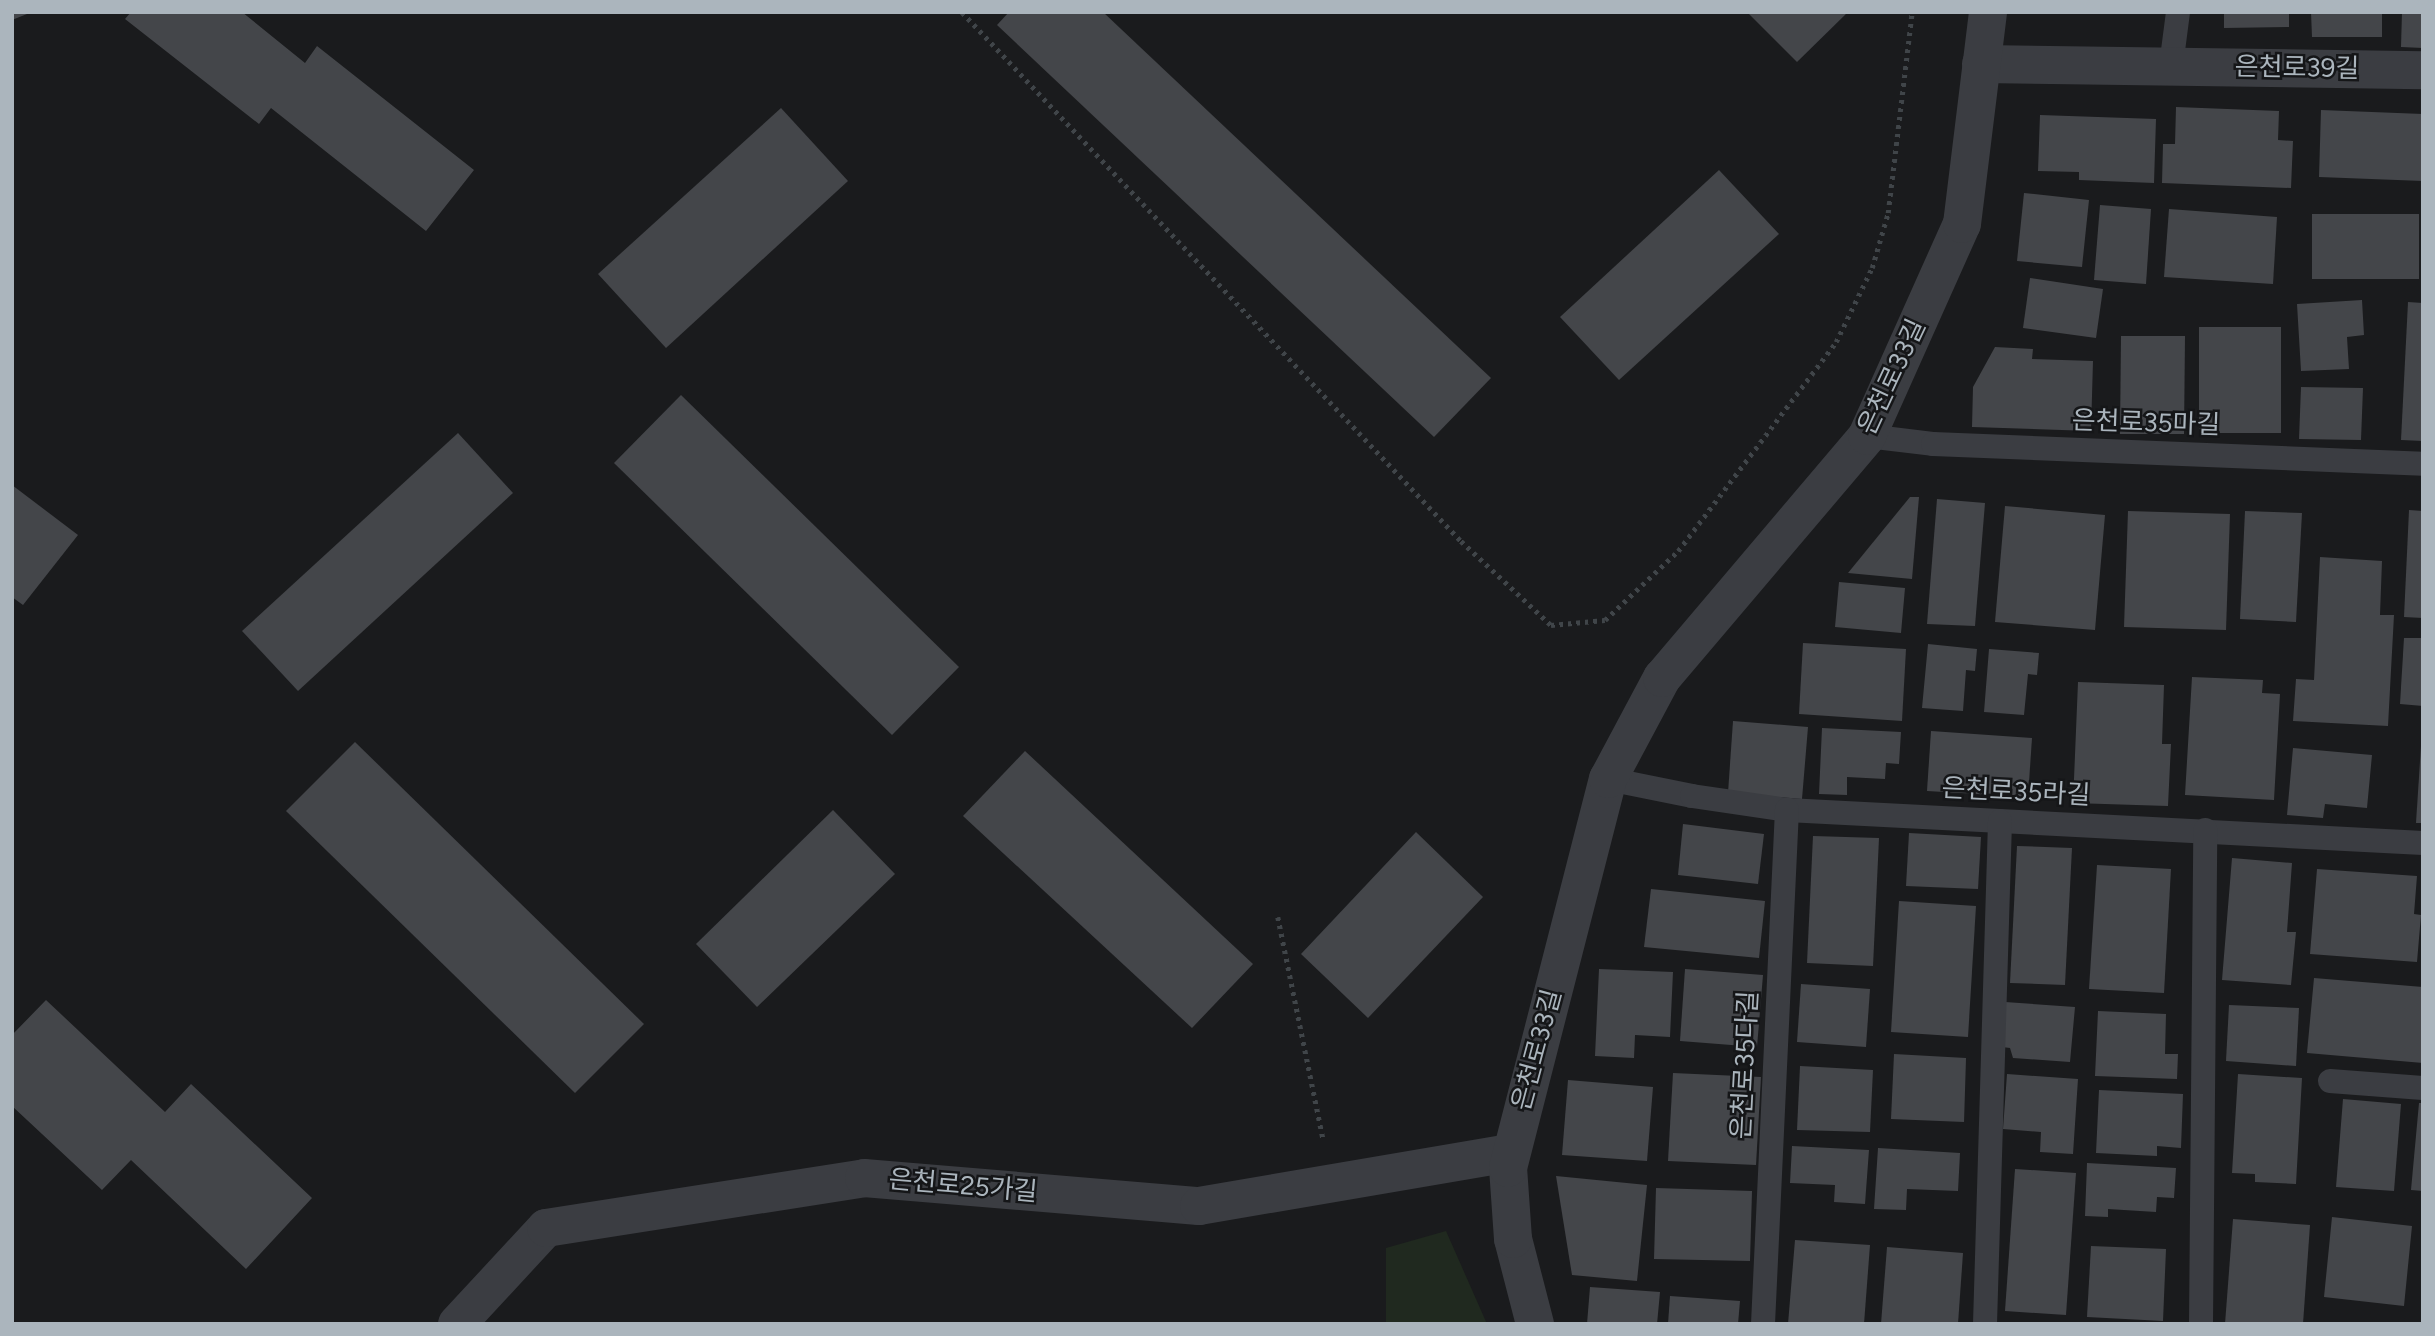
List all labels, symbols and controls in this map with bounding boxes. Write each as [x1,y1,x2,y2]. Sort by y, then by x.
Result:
street label: 은천로39길 [2234,51,2360,85]
street label: 은천로33길 [1852,314,1932,440]
street label: 은천로35마길 [2071,405,2221,441]
street label: 은천로35라길 [1941,773,2091,811]
street label: 은천로33길 [1506,986,1568,1114]
street label: 은천로35다길 [1726,990,1764,1140]
street label: 은천로25가길 [887,1164,1039,1208]

